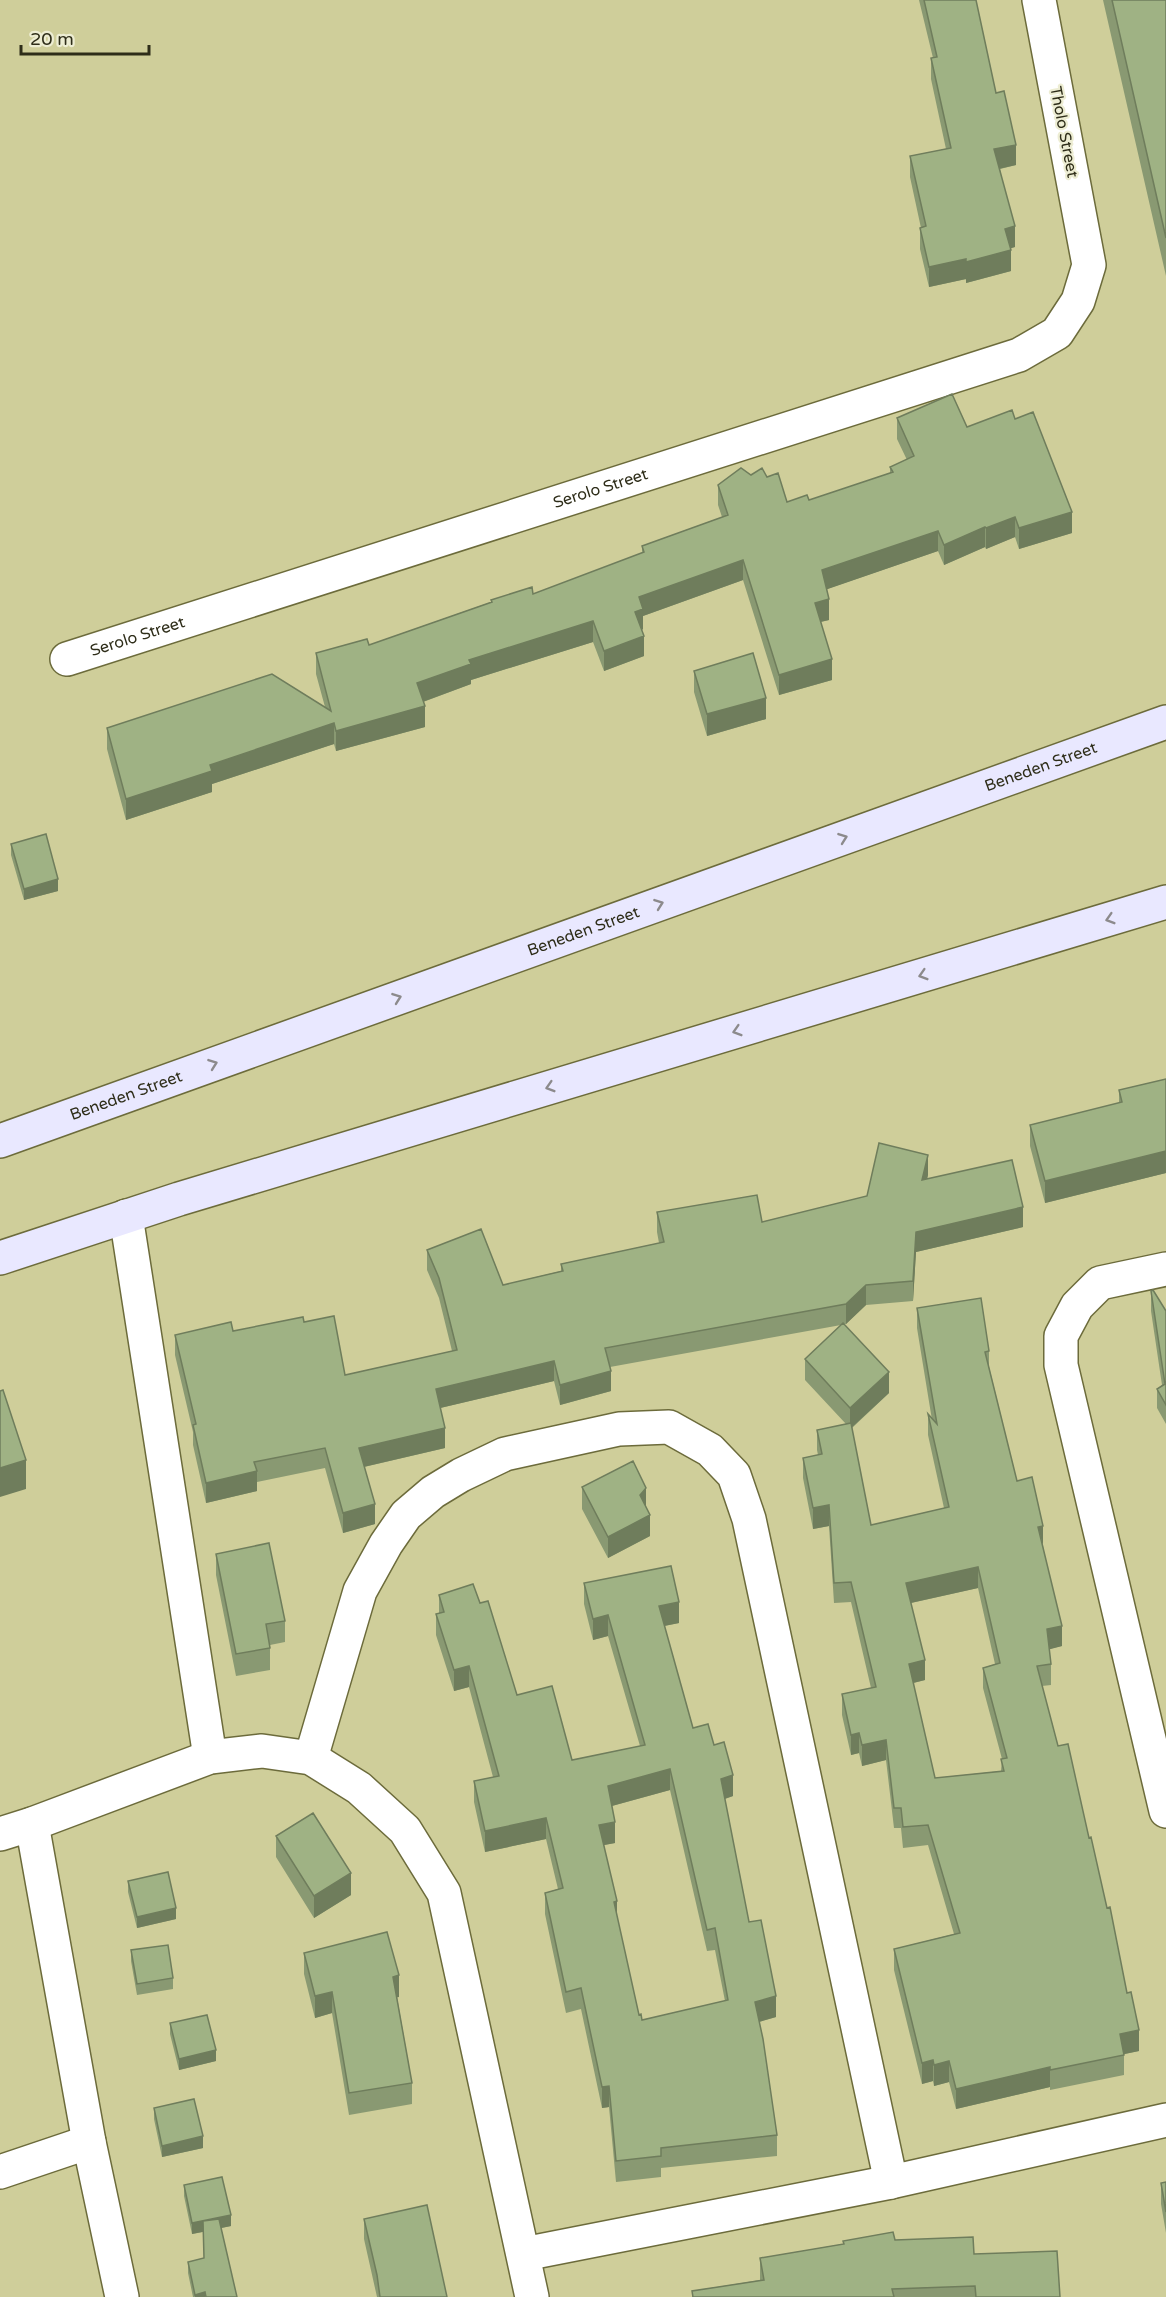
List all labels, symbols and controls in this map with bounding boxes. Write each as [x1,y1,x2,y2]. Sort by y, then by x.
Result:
scale bar [21,18,148,56]
text: 20 m [30,28,74,50]
street label: Tholo Street [1045,85,1083,179]
street label: Serolo Street [551,464,650,513]
street label: Serolo Street [88,612,187,661]
street label: Beneden Street [982,738,1100,796]
one-way arrow [837,833,848,846]
one-way arrow [653,899,664,912]
street label: Beneden Street [525,902,642,961]
one-way arrow [1105,911,1116,924]
one-way arrow [918,968,929,980]
one-way arrow [391,993,401,1006]
one-way arrow [732,1024,743,1036]
one-way arrow [207,1059,218,1071]
street label: Beneden Street [67,1066,185,1125]
one-way arrow [545,1080,556,1092]

